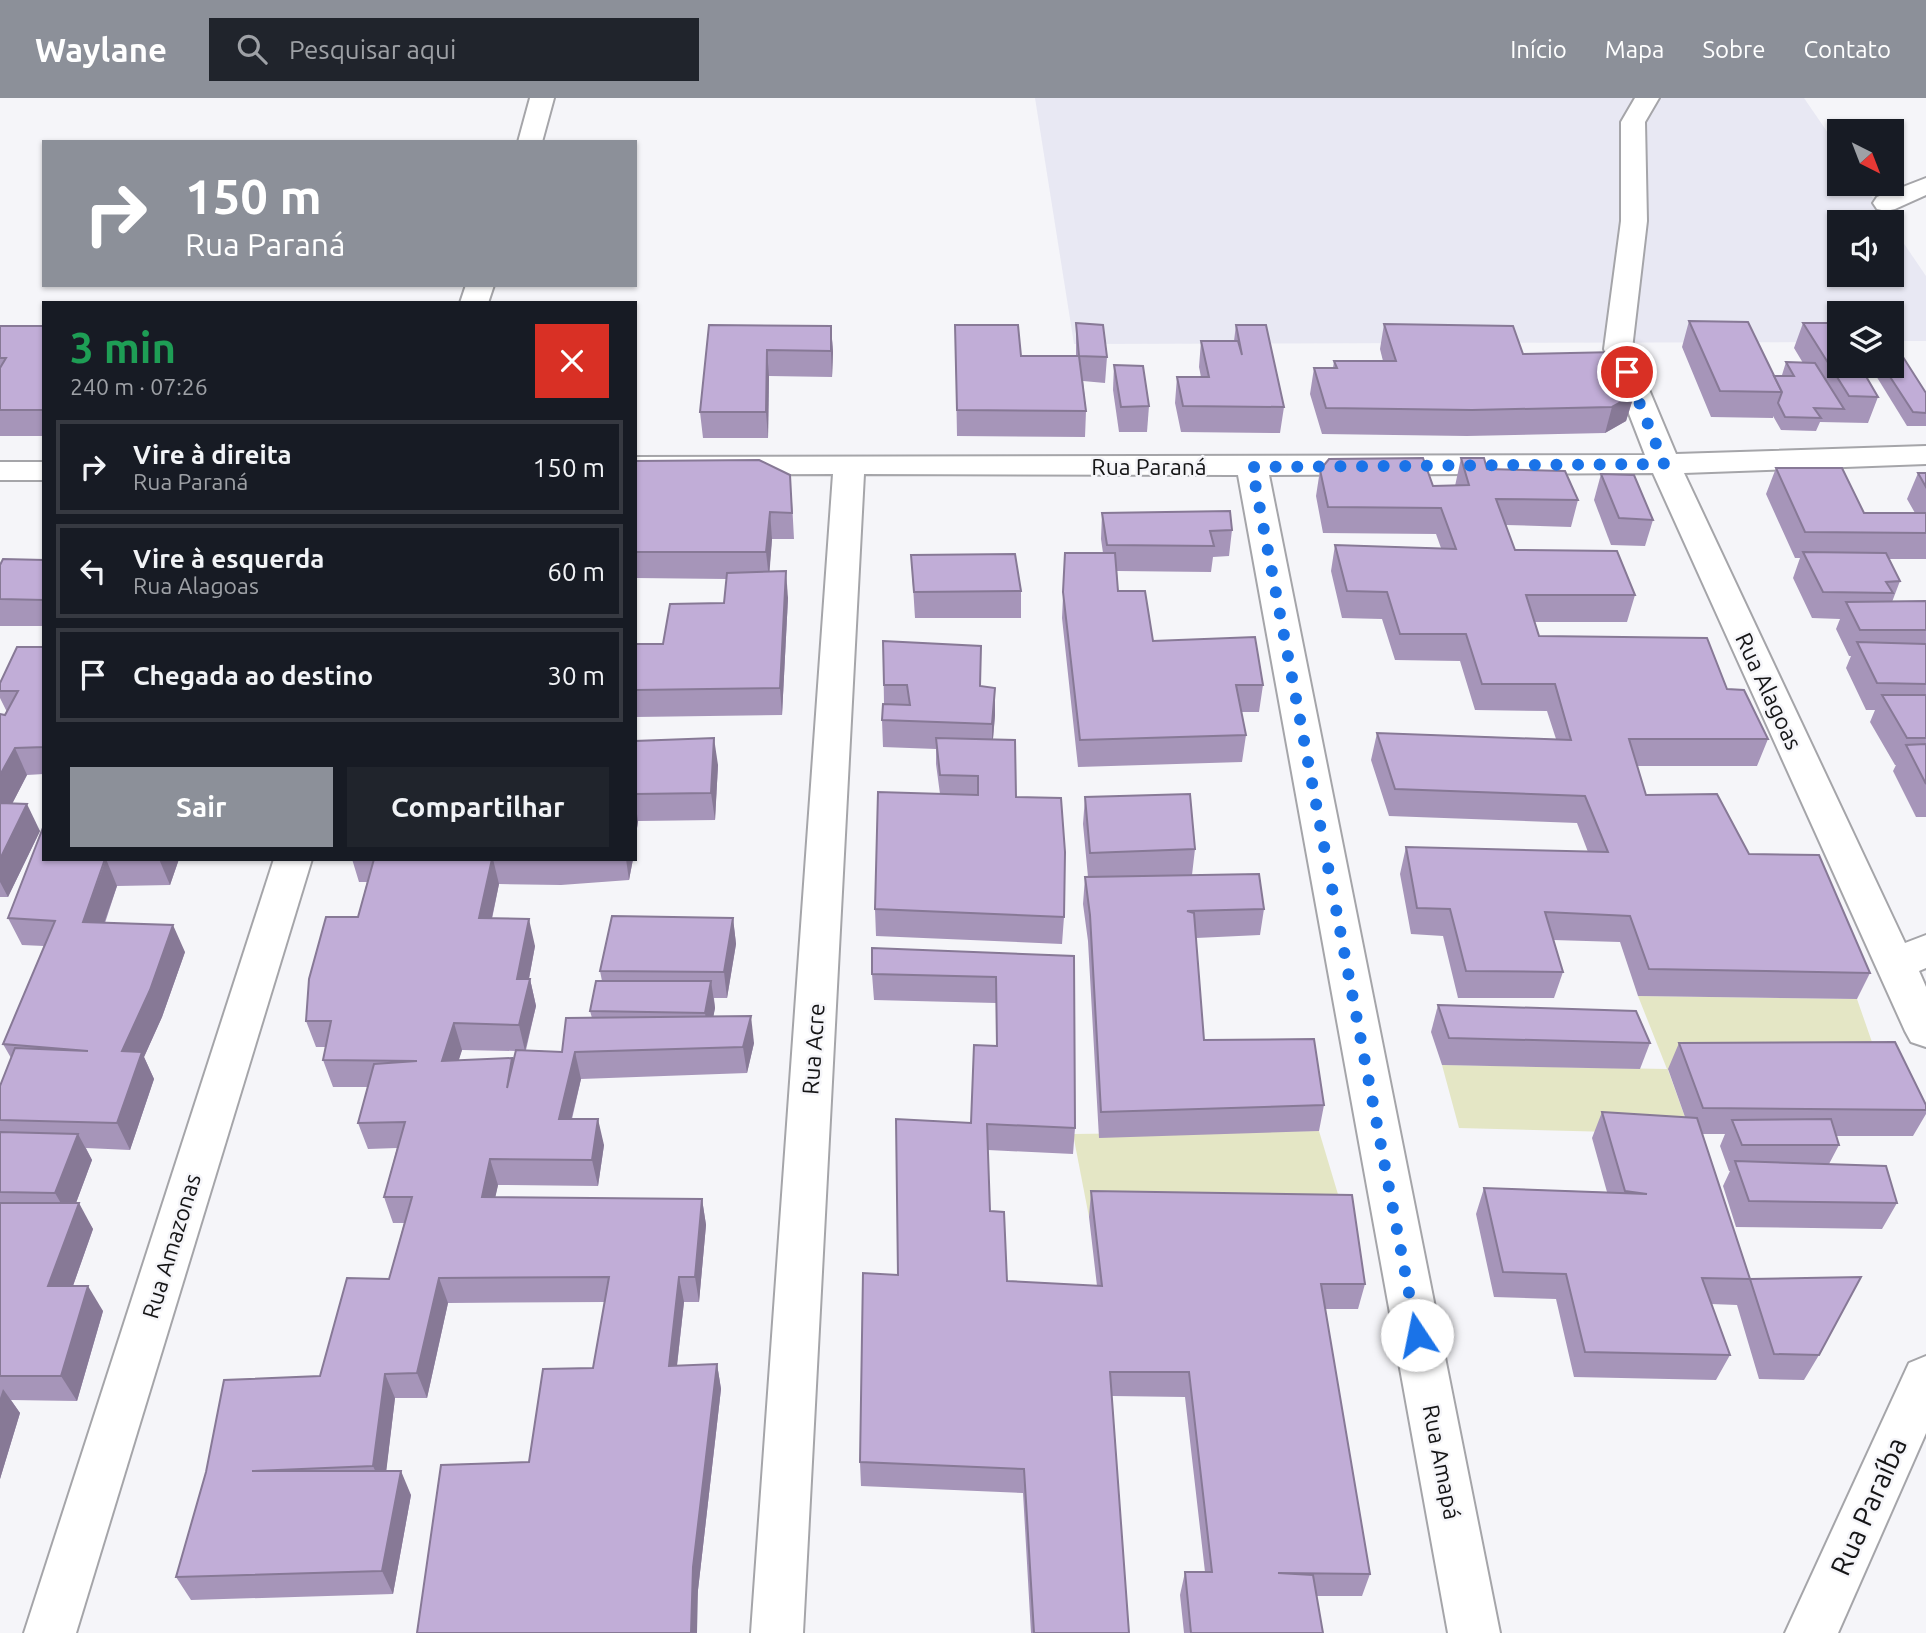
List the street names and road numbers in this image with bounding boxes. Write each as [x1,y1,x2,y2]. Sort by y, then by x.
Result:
street label: Rua Paraná [1091,454,1207,479]
street label: Rua Alagoas [1731,629,1807,753]
street label: Rua Acre [797,1002,829,1096]
street label: Rua Amazonas [137,1171,205,1321]
street label: Rua Amapá [1419,1402,1465,1522]
street label: Rua Paraíba [1824,1432,1912,1580]

